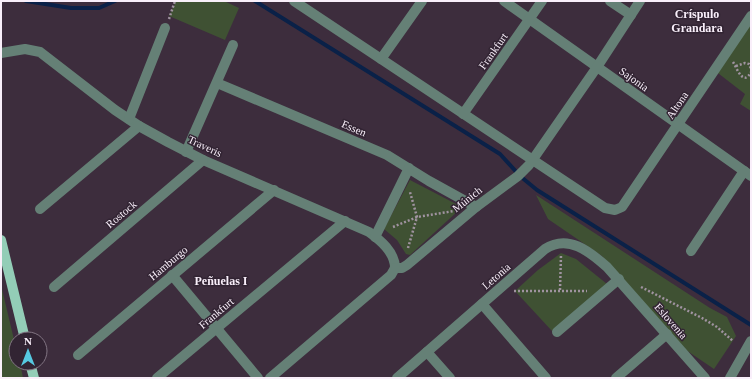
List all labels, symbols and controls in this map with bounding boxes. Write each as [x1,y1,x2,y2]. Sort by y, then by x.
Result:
district label: Críspulo Grandara [671,7,723,35]
street label: Frankfurt [476,31,510,71]
street label: Sajonia [617,65,651,93]
street label: Altona [664,89,690,121]
street label: Essen [340,117,369,139]
street label: Traveris [186,133,224,159]
street label: Múnich [450,183,485,214]
street label: Rostock [103,197,139,230]
street label: Hamburgo [146,243,190,283]
street label: Letonia [479,260,513,292]
district label: Peñuelas I [194,274,248,288]
street label: Frankfurt [196,295,236,331]
street label: Eslovenia [652,301,690,341]
north arrow [8,331,48,371]
text: N [24,335,32,347]

